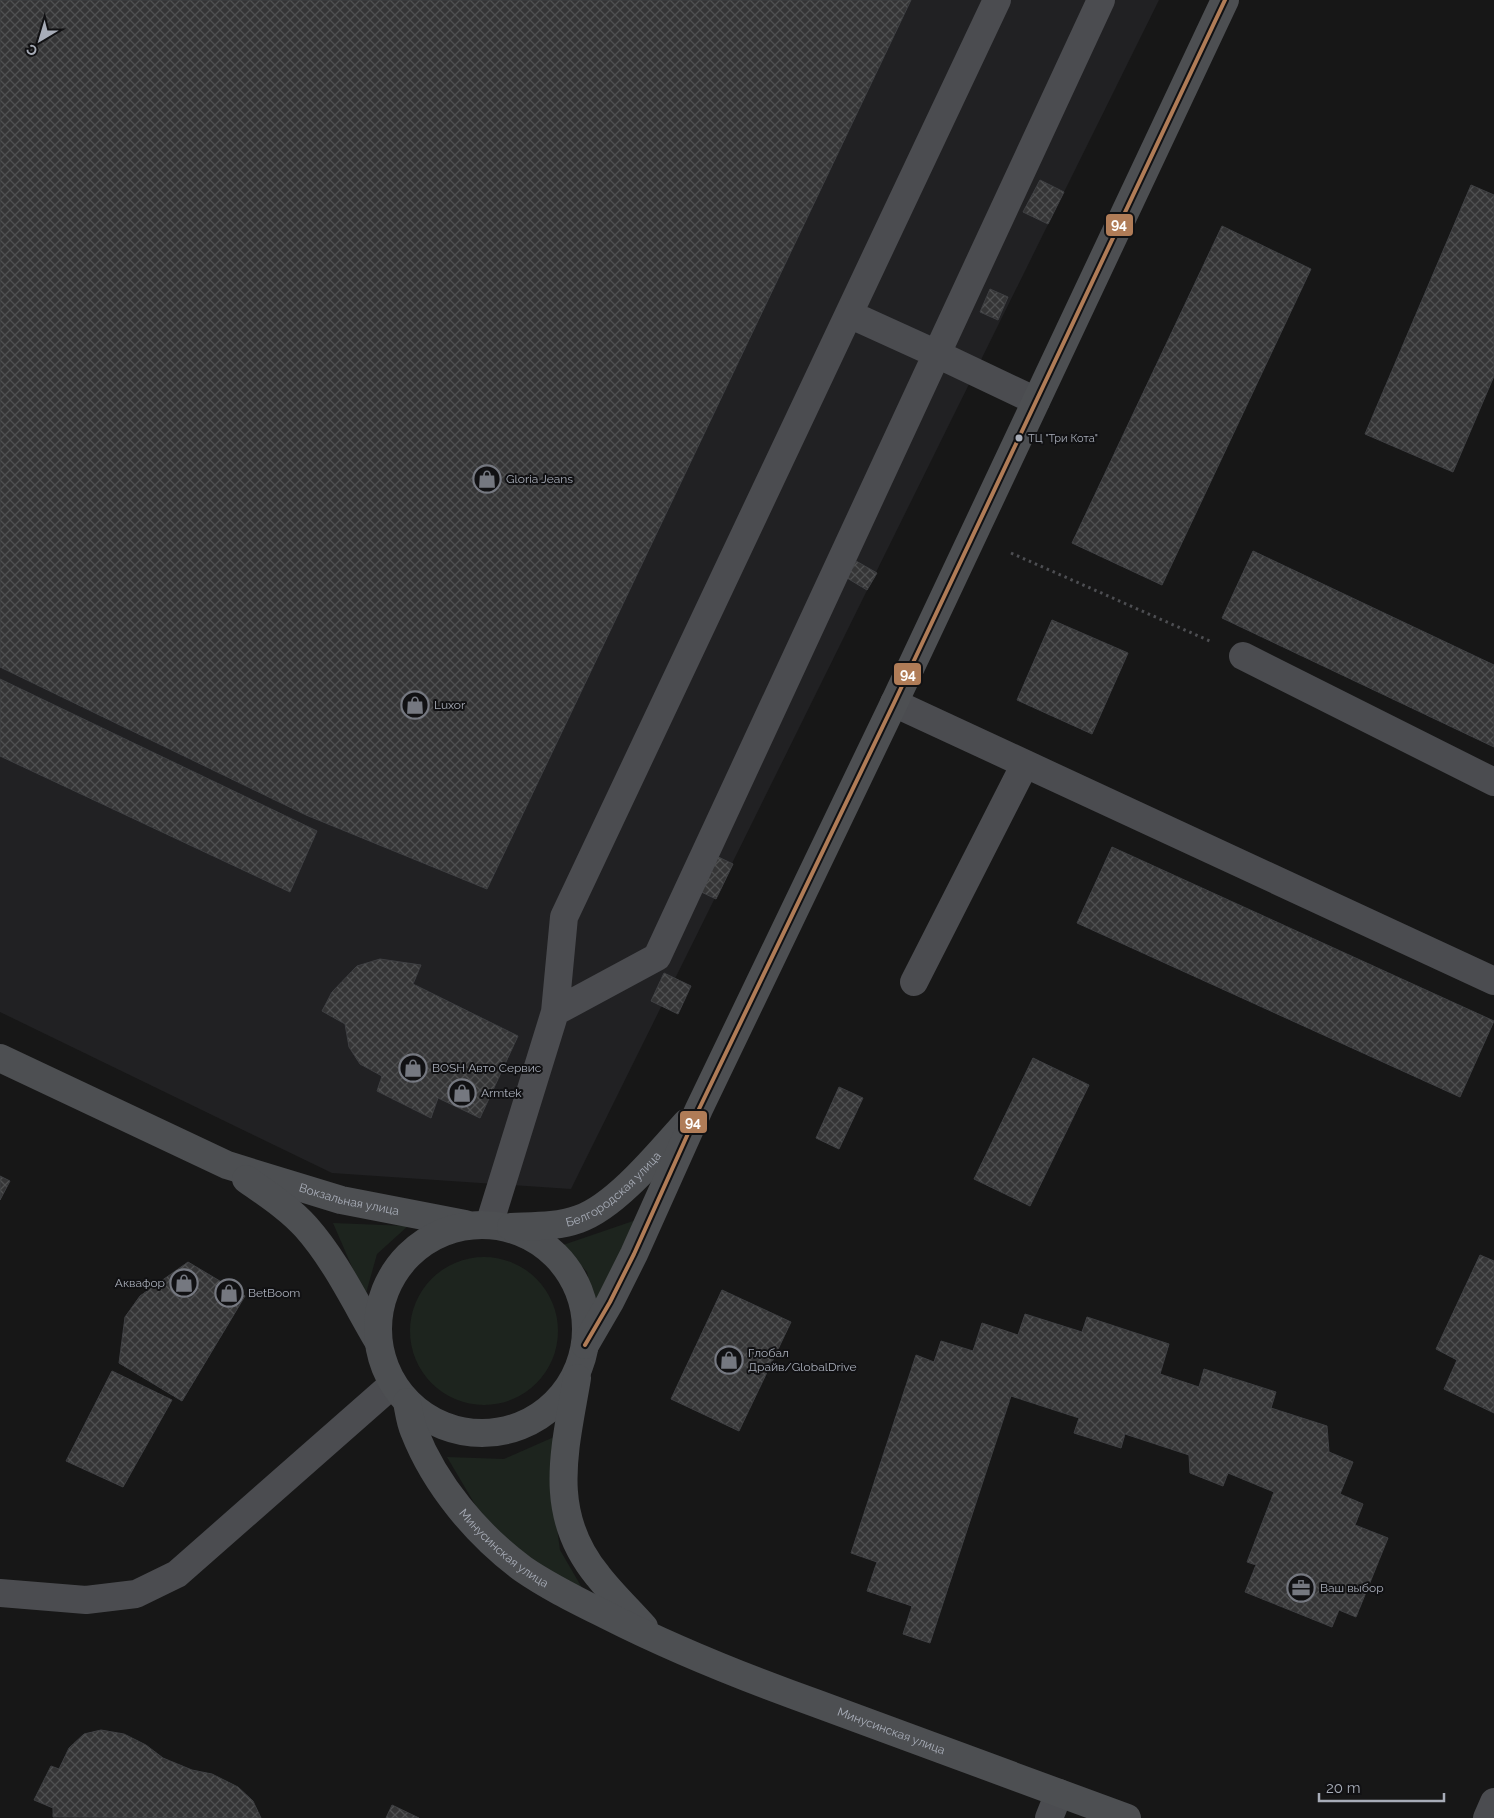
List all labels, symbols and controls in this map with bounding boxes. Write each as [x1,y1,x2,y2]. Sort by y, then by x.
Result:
north arrow [15,15,65,65]
text: С [23,41,41,60]
line badge: 94 [1105,213,1134,237]
text: 94 [1111,216,1127,232]
place label: ТЦ "Три Кота" [1028,432,1098,445]
marker: ТЦ "Три Кота" [1014,433,1024,443]
shop icon: Gloria Jeans [472,464,502,494]
place label: Gloria Jeans [506,472,573,486]
line badge: 94 [893,662,922,686]
text: 94 [900,666,916,682]
shop icon: Luxor [400,690,430,720]
place label: Luxor [434,698,466,712]
shop icon: BOSH Авто Сервис [398,1053,428,1083]
place label: BOSH Авто Сервис [432,1061,542,1075]
shop icon: Armtek [447,1078,477,1108]
place label: Armtek [481,1086,522,1100]
line badge: 94 [679,1110,708,1134]
text: 94 [685,1114,701,1130]
street label: Белгородская улица [564,1149,664,1230]
street label: Вокзальная улица [297,1181,400,1218]
shop icon: Аквафор [169,1268,199,1298]
place label: Аквафор [115,1276,165,1290]
shop icon: BetBoom [214,1278,244,1308]
place label: BetBoom [248,1286,300,1300]
shop icon: Глобал Драйв/GlobalDrive [714,1345,744,1375]
place label: Глобал Драйв/GlobalDrive [748,1346,857,1374]
street label: Минусинская улица [456,1506,551,1591]
office icon: Ваш выбор [1286,1573,1316,1603]
place label: Ваш выбор [1320,1581,1384,1595]
street label: Минусинская улица [835,1705,947,1757]
scale bar [1319,1770,1444,1802]
text: 20 m [1326,1779,1361,1797]

